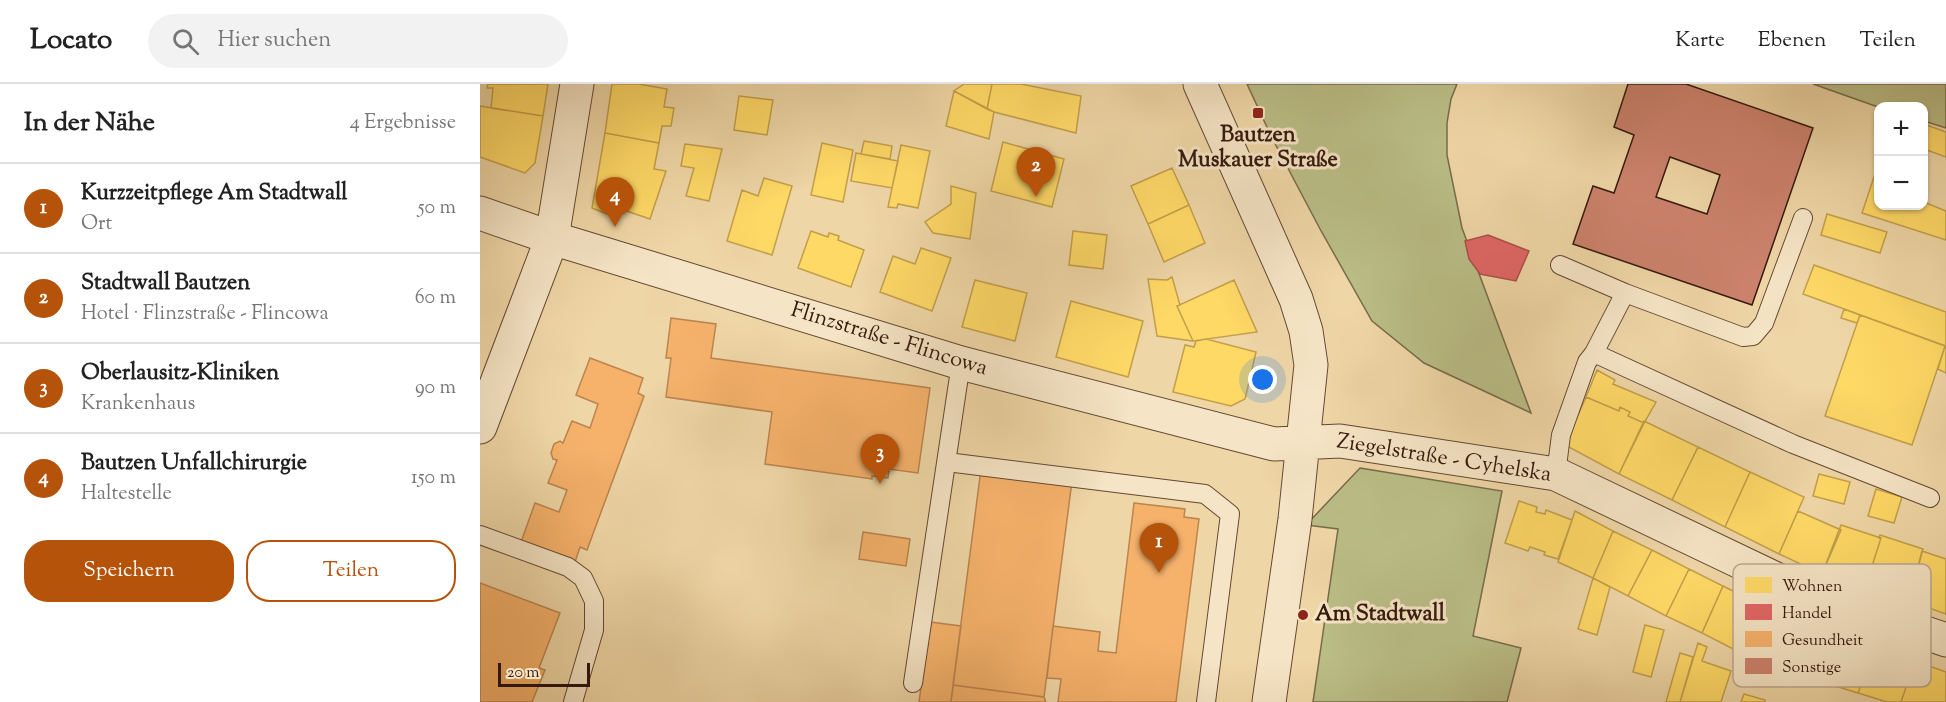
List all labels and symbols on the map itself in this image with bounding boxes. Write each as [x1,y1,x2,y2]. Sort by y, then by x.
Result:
marker: Bautzen Muskauer Straße [1251,106,1265,120]
place label: Bautzen Muskauer Straße [1178,120,1338,177]
pin: 2 [1016,147,1056,197]
pin: 4 [596,178,634,227]
street label: Flinzstraße - Flincowa [787,295,991,385]
your location [1248,365,1277,394]
street label: Ziegelstraße - Cyhelska [1334,426,1554,492]
pin: 3 [860,434,900,484]
pin: 1 [1140,524,1178,573]
legend [1733,564,1931,687]
text: Wohnen [1782,576,1843,599]
place label: Am Stadtwall [1315,599,1446,631]
text: Handel [1782,603,1833,626]
marker: Am Stadtwall [1296,608,1310,622]
text: Gesundheit [1782,630,1864,653]
text: Sonstige [1782,657,1841,680]
scale bar [498,660,590,688]

